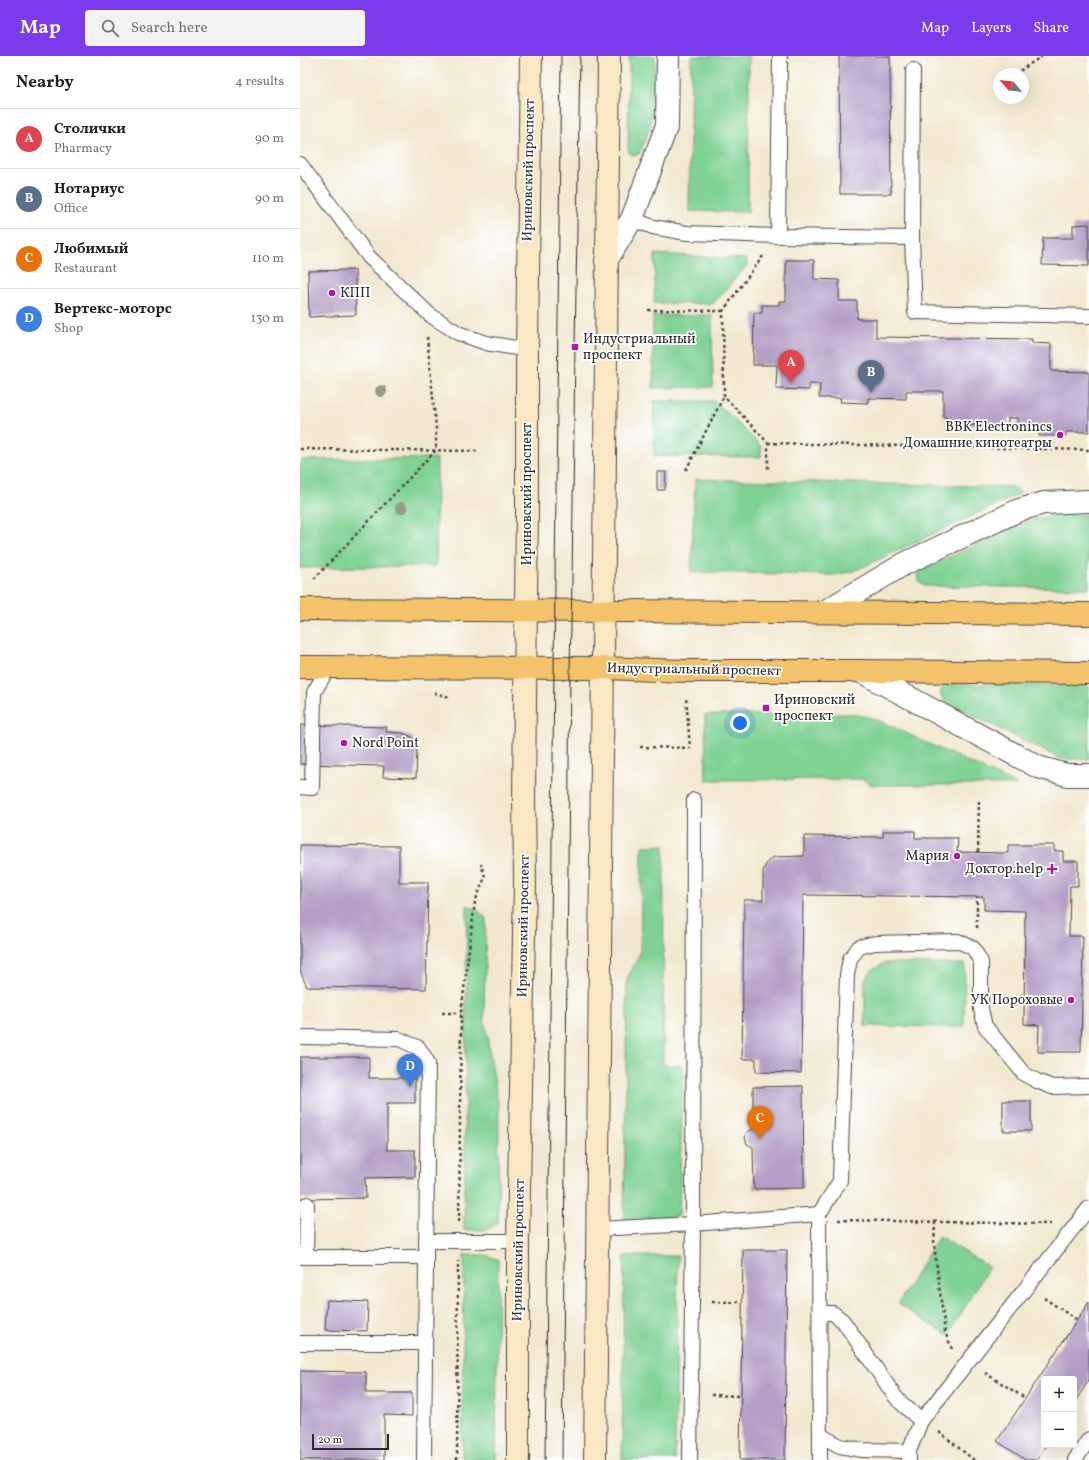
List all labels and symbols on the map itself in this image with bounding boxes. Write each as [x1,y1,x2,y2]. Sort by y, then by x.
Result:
north arrow [993,68,1029,104]
street label: Ириновский проспект [518,98,540,242]
place label: КПП [340,284,370,303]
marker: КПП [327,288,337,298]
place label: Индустриальный проспект [583,330,696,365]
marker: Индустриальный проспект [570,342,580,352]
pin: A [778,350,804,383]
pin: B [858,360,884,393]
place label: BBK Electronincs Домашние кинотеатры [903,418,1052,453]
street label: Ириновский проспект [518,423,537,565]
marker: BBK Electronincs Домашние кинотеатры [1055,430,1065,440]
street label: Индустриальный проспект [607,659,781,681]
place label: Ириновский проспект [774,691,855,726]
marker: Ириновский проспект [761,703,771,713]
your location [730,713,750,733]
place label: Nord Point [352,734,419,753]
marker: Nord Point [339,738,349,748]
place label: Мария [906,847,949,866]
marker: Мария [952,851,962,861]
street label: Ириновский проспект [513,854,535,998]
place label: Доктор.help [965,860,1043,879]
marker: Доктор.help [1046,863,1058,875]
place label: УК Пороховые [971,991,1063,1010]
marker: УК Пороховые [1066,995,1076,1005]
pin: D [397,1054,423,1087]
pin: C [747,1106,773,1139]
street label: Ириновский проспект [508,1178,530,1322]
scale bar [312,1432,389,1451]

